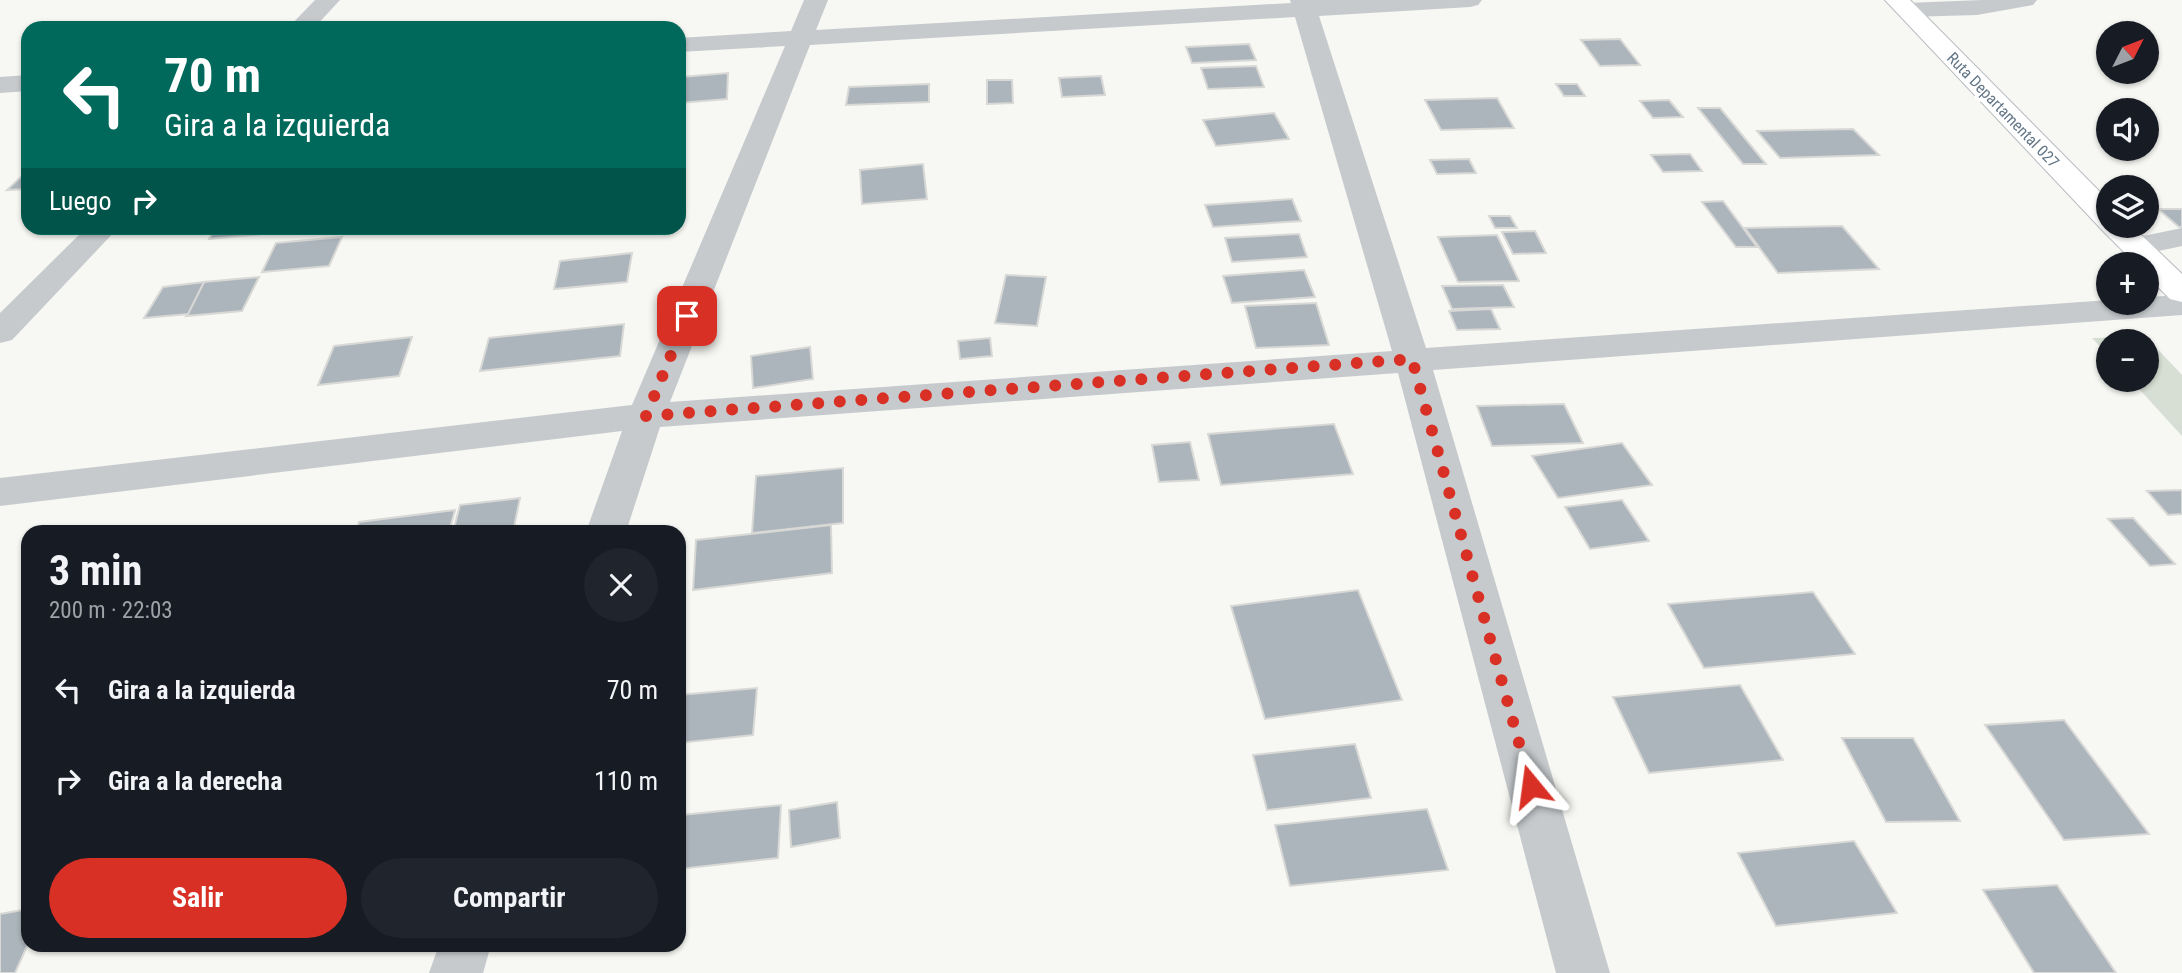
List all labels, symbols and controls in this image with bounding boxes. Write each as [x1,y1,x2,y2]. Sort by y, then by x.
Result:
north arrow [2096,21,2160,84]
map controls [2096,21,2159,392]
text: 70 m [164,47,261,104]
street label: Ruta Departamental 027 [1943,48,2063,172]
icon: left [49,49,140,140]
button: sound [2096,98,2159,161]
text: Gira a la izquierda [164,106,390,144]
button: layers [2096,175,2159,238]
icon: right [125,182,163,220]
text: Luego [49,186,111,216]
button: + [2096,252,2159,315]
pin [657,286,717,346]
icon: arrive [668,297,706,335]
button: − [2096,329,2159,392]
text: 3 min [49,546,142,595]
button: close [584,548,658,622]
text: 200 m · 22:03 [49,597,173,624]
icon: left [49,671,87,709]
text: Gira a la izquierda [108,675,296,705]
text: 70 m [607,675,658,705]
position arrow [1494,749,1568,823]
icon: right [49,762,87,800]
text: Gira a la derecha [108,766,282,796]
text: 110 m [594,766,658,796]
button: Salir [49,858,347,938]
button: Compartir [361,858,658,938]

